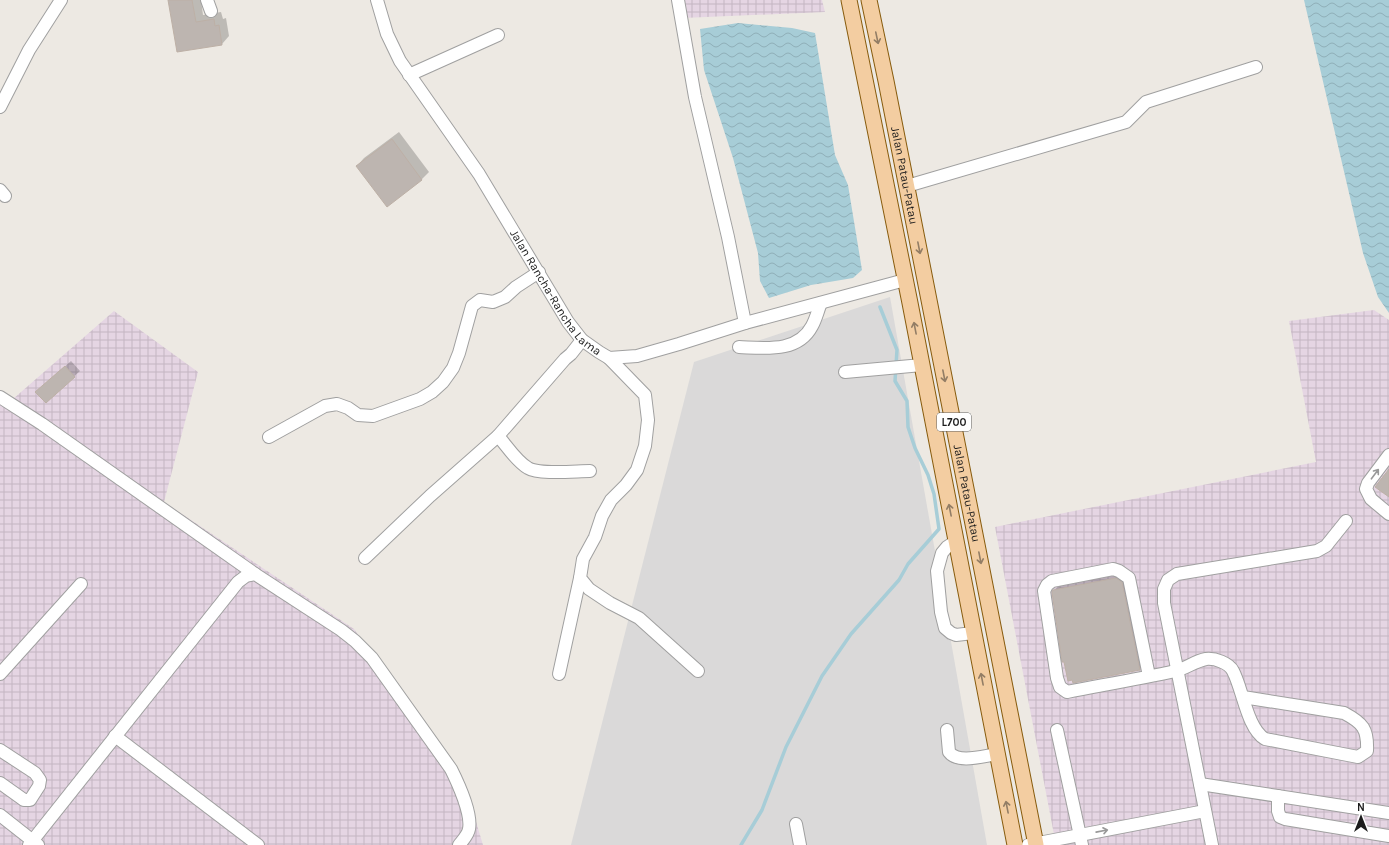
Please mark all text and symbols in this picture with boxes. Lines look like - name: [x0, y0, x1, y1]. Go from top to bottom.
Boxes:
- one-way arrow: [874, 31, 882, 44]
- street label: Jalan Patau-Patau: [888, 125, 921, 225]
- street label: Jalan Rancha-Rancha Lama: [507, 227, 604, 358]
- one-way arrow: [916, 241, 924, 254]
- one-way arrow: [910, 322, 918, 335]
- one-way arrow: [941, 369, 949, 382]
- road number: L700: [937, 413, 971, 431]
- street label: Jalan Patau-Patau: [951, 443, 983, 543]
- one-way arrow: [1370, 469, 1379, 480]
- one-way arrow: [945, 504, 953, 517]
- one-way arrow: [977, 551, 985, 564]
- one-way arrow: [978, 673, 986, 686]
- north arrow: [1341, 797, 1381, 837]
- one-way arrow: [1003, 801, 1011, 814]
- text: N: [1357, 801, 1365, 814]
- one-way arrow: [1095, 827, 1108, 835]

